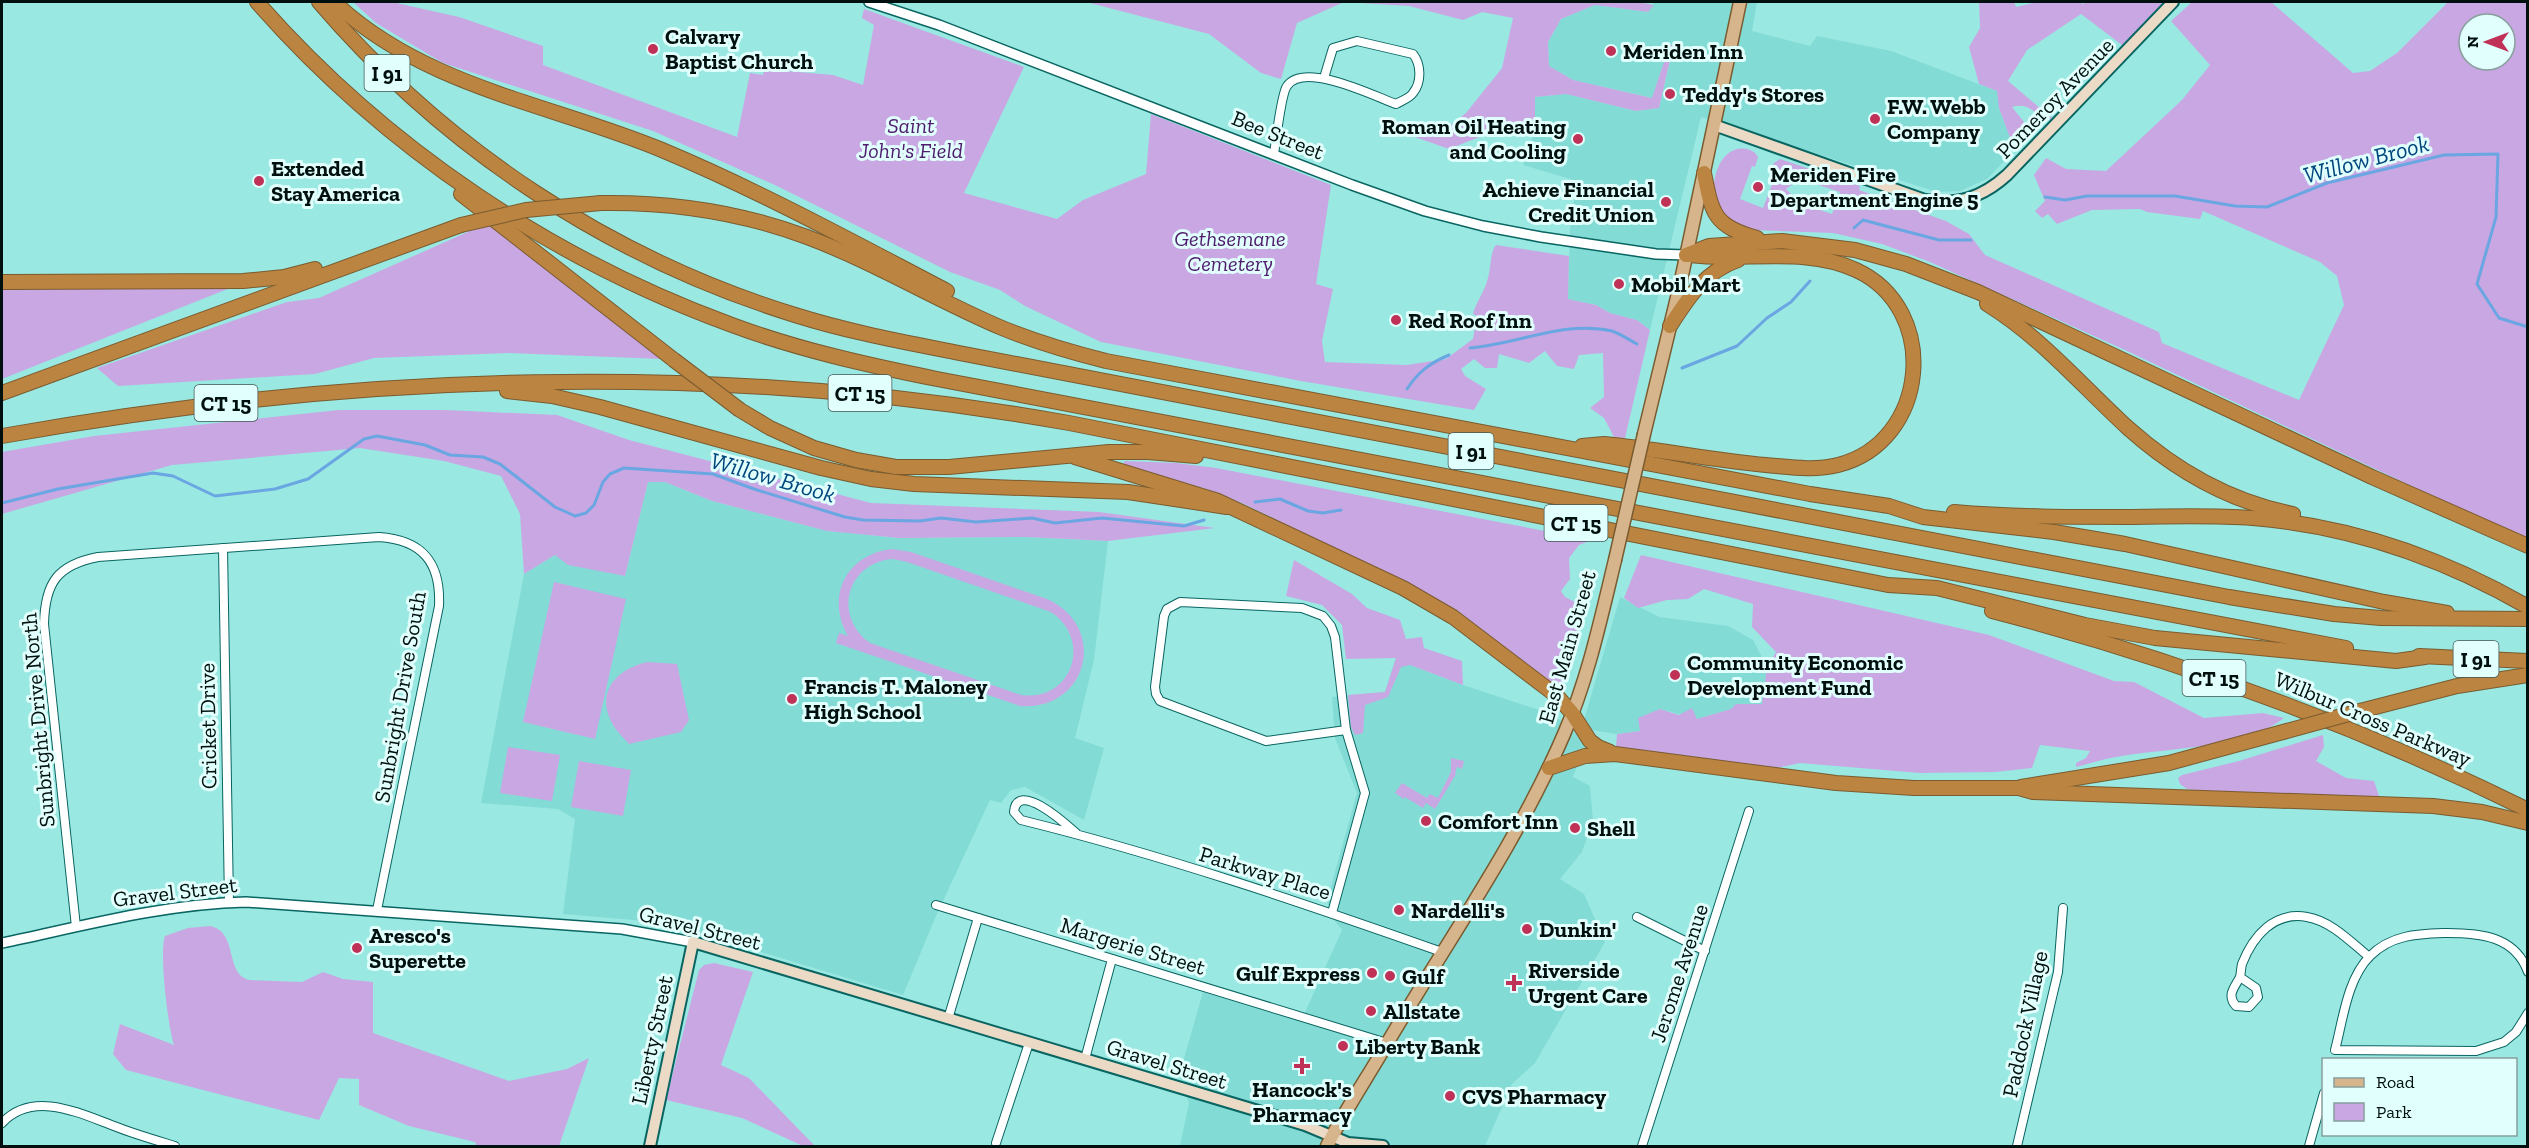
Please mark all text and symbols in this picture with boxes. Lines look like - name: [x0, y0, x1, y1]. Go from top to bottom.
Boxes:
- north arrow: [2457, 12, 2517, 72]
- place label: Calvary Baptist Church: [665, 23, 814, 75]
- street label: Pomeroy Avenue: [1991, 32, 2119, 164]
- text: N: [2463, 36, 2482, 48]
- place label: Meriden Inn: [1623, 38, 1743, 65]
- marker: Calvary Baptist Church: [646, 42, 660, 56]
- marker: Meriden Inn: [1604, 44, 1618, 58]
- road number: I 91: [364, 55, 410, 91]
- place label: Teddy's Stores: [1682, 81, 1824, 108]
- marker: Teddy's Stores: [1663, 87, 1677, 101]
- place label: F.W. Webb Company: [1887, 93, 1986, 145]
- street label: Bee Street: [1228, 104, 1329, 166]
- park label: Saint John's Field: [858, 112, 963, 164]
- marker: F.W. Webb Company: [1868, 112, 1882, 126]
- place label: Roman Oil Heating and Cooling: [1381, 113, 1567, 165]
- water label: Willow Brook: [2300, 128, 2432, 190]
- marker: Roman Oil Heating and Cooling: [1571, 132, 1585, 146]
- place label: Extended Stay America: [271, 155, 400, 207]
- place label: Meriden Fire Department Engine 5: [1770, 161, 1978, 213]
- marker: Extended Stay America: [252, 174, 266, 188]
- place label: Achieve Financial Credit Union: [1483, 176, 1654, 228]
- marker: Meriden Fire Department Engine 5: [1751, 180, 1765, 194]
- marker: Achieve Financial Credit Union: [1659, 195, 1673, 209]
- park label: Gethsemane Cemetery: [1174, 225, 1286, 277]
- place label: Mobil Mart: [1631, 271, 1740, 298]
- marker: Mobil Mart: [1612, 277, 1626, 291]
- place label: Red Roof Inn: [1408, 307, 1532, 334]
- marker: Red Roof Inn: [1389, 313, 1403, 327]
- road number: CT 15: [828, 375, 892, 411]
- road number: CT 15: [194, 385, 258, 421]
- road number: I 91: [1448, 433, 1494, 469]
- water label: Willow Brook: [707, 445, 839, 509]
- road number: CT 15: [1544, 505, 1608, 541]
- street label: East Main Street: [1532, 567, 1602, 727]
- street label: Sunbright Drive South: [368, 589, 432, 805]
- street label: Sunbright Drive North: [15, 611, 61, 828]
- road number: I 91: [2454, 641, 2498, 677]
- place label: Community Economic Development Fund: [1687, 649, 1904, 701]
- road number: CT 15: [2182, 660, 2246, 696]
- street label: Cricket Drive: [193, 663, 223, 789]
- street label: Wilbur Cross Parkway: [2271, 665, 2476, 773]
- marker: Community Economic Development Fund: [1668, 668, 1682, 682]
- place label: Francis T. Maloney High School: [804, 673, 988, 725]
- marker: Francis T. Maloney High School: [785, 692, 799, 706]
- place label: Comfort Inn: [1438, 808, 1558, 835]
- marker: Comfort Inn: [1419, 814, 1433, 828]
- place label: Shell: [1587, 815, 1635, 842]
- marker: Shell: [1568, 821, 1582, 835]
- street label: Parkway Place: [1196, 840, 1334, 906]
- street label: Gravel Street: [112, 871, 239, 913]
- place label: Nardelli's: [1411, 897, 1505, 924]
- street label: Gravel Street: [636, 900, 765, 956]
- street label: Jerome Avenue: [1644, 900, 1714, 1046]
- marker: Nardelli's: [1392, 903, 1406, 917]
- street label: Margerie Street: [1057, 911, 1210, 981]
- place label: Dunkin': [1539, 916, 1616, 943]
- place label: Aresco's Superette: [369, 922, 466, 974]
- marker: Dunkin': [1520, 922, 1534, 936]
- marker: Aresco's Superette: [350, 941, 364, 955]
- street label: Paddock Village: [1996, 948, 2054, 1100]
- place label: Riverside Urgent Care: [1528, 957, 1648, 1009]
- place label: Gulf Express: [1236, 960, 1360, 987]
- place label: Gulf: [1402, 963, 1446, 990]
- marker: Gulf Express: [1365, 966, 1379, 980]
- marker: Gulf: [1383, 969, 1397, 983]
- street label: Liberty Street: [625, 972, 679, 1107]
- marker: Riverside Urgent Care: [1505, 974, 1523, 992]
- place label: Allstate: [1383, 998, 1460, 1025]
- marker: Allstate: [1364, 1004, 1378, 1018]
- street label: Gravel Street: [1103, 1033, 1231, 1095]
- place label: Liberty Bank: [1355, 1033, 1480, 1060]
- marker: Liberty Bank: [1336, 1039, 1350, 1053]
- legend: [2322, 1058, 2517, 1136]
- marker: Hancock's Pharmacy: [1295, 1059, 1309, 1073]
- text: Road: [2376, 1071, 2415, 1093]
- place label: Hancock's Pharmacy: [1252, 1076, 1352, 1128]
- place label: CVS Pharmacy: [1462, 1083, 1606, 1110]
- marker: CVS Pharmacy: [1443, 1089, 1457, 1103]
- text: Park: [2376, 1101, 2412, 1123]

